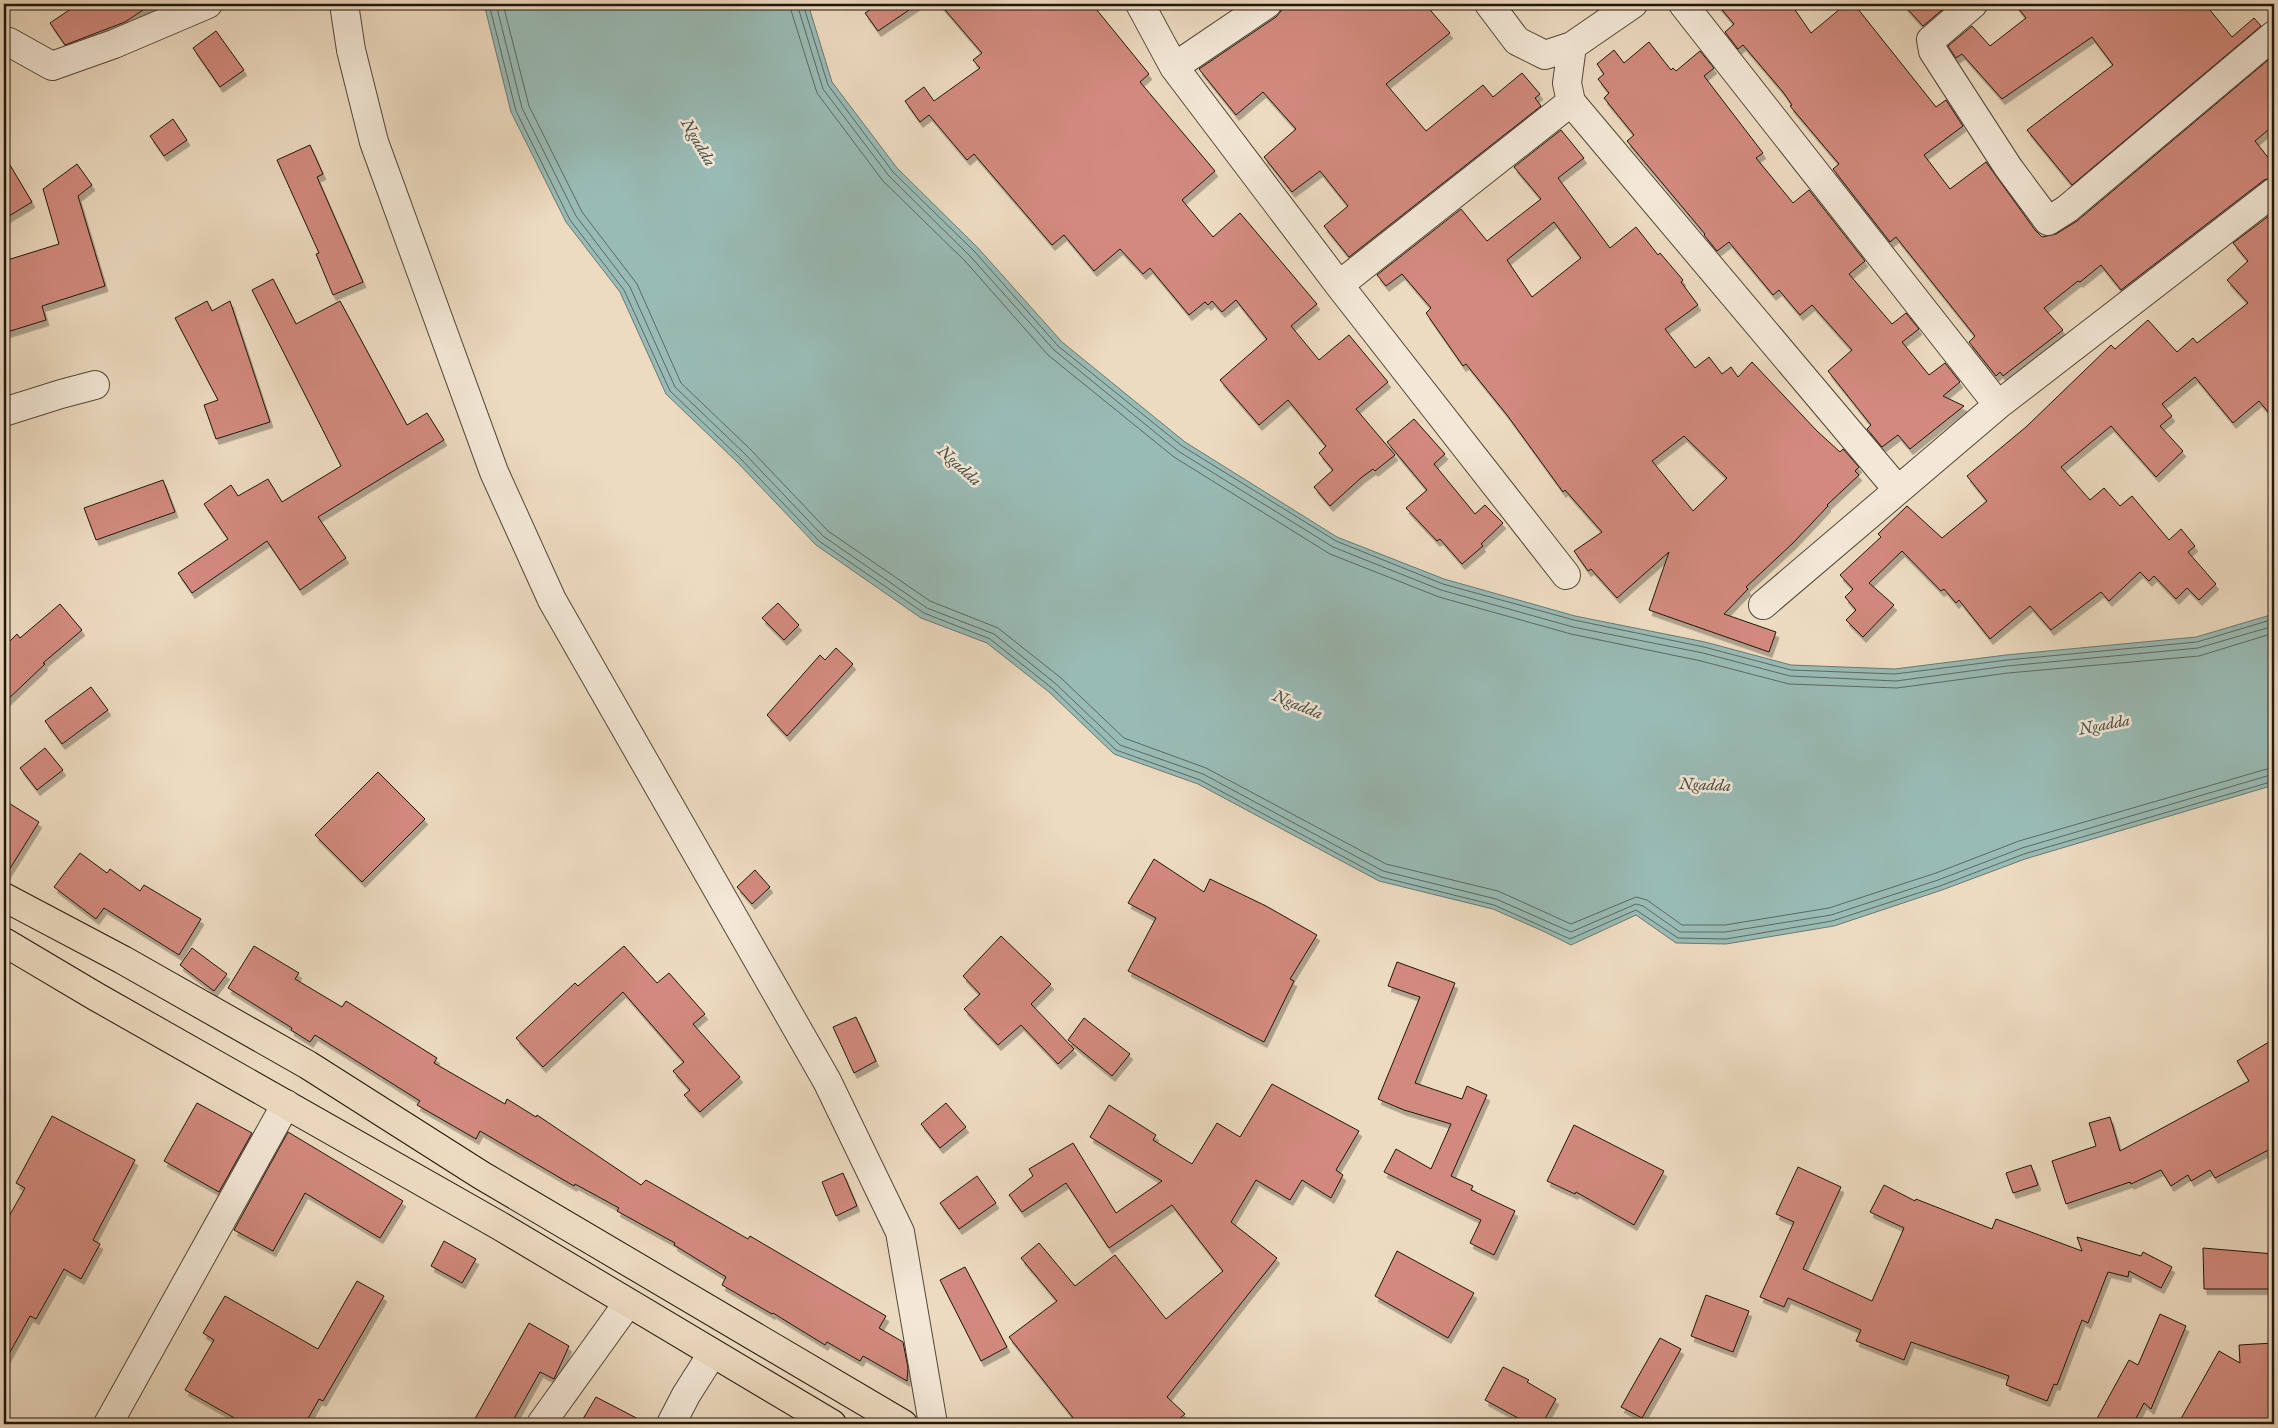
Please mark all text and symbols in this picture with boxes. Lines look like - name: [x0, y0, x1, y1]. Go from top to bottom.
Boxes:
- water label: Ngadda: [677, 114, 720, 170]
- water label: Ngadda: [933, 440, 986, 490]
- water label: Ngadda: [1269, 686, 1326, 723]
- water label: Ngadda: [2076, 710, 2132, 739]
- water label: Ngadda: [1678, 774, 1732, 795]

